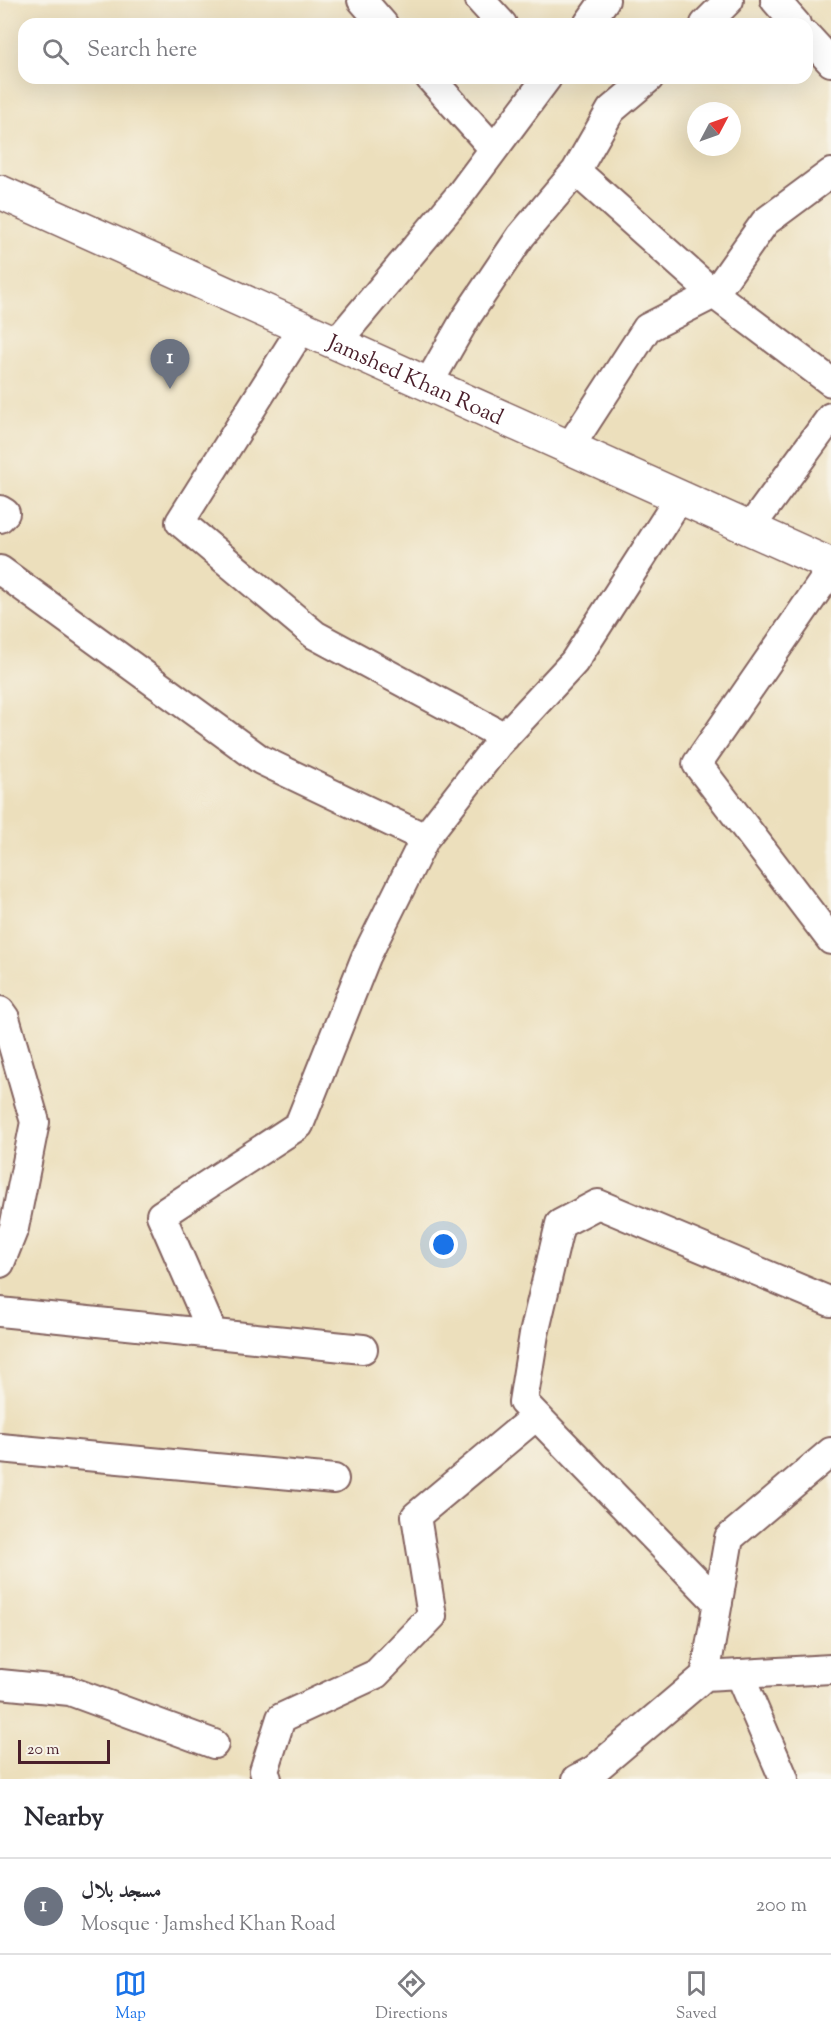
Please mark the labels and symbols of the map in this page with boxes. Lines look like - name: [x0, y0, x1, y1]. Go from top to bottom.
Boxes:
- north arrow: [687, 102, 741, 156]
- street label: Jamshed Khan Road: [321, 328, 508, 435]
- pin: 1: [150, 340, 190, 389]
- your location: [429, 1230, 458, 1259]
- scale bar: [18, 1737, 110, 1764]

